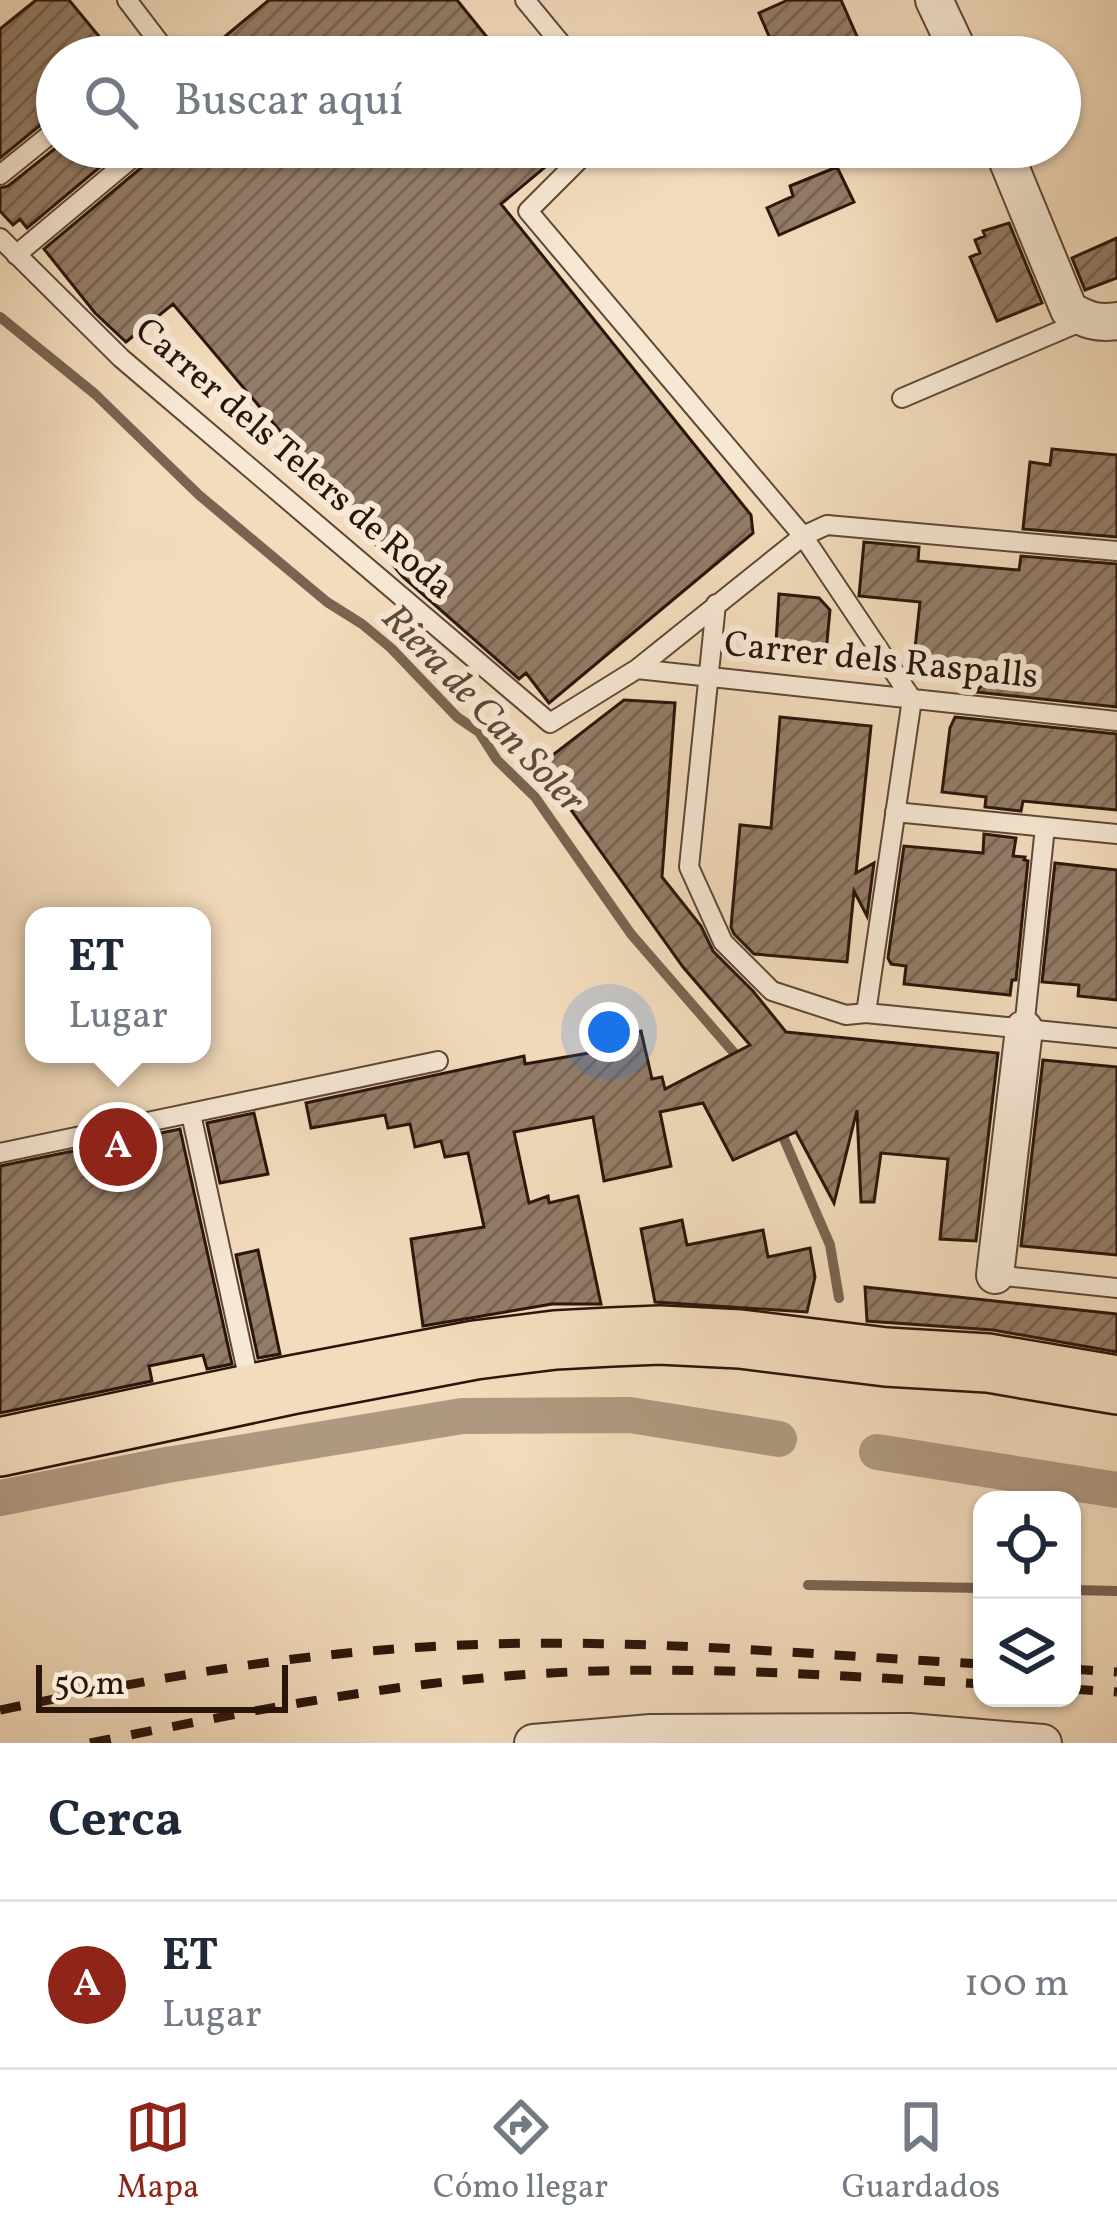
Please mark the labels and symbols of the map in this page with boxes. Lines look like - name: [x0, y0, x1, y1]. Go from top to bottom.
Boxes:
- street label: Carrer dels Telers de Roda: [123, 307, 463, 613]
- water label: Riera de Can Soler: [368, 593, 596, 827]
- street label: Carrer dels Raspalls: [722, 621, 1040, 703]
- your location: [579, 1002, 639, 1062]
- pin: A: [79, 1102, 157, 1192]
- scale bar: [36, 1659, 288, 1712]

